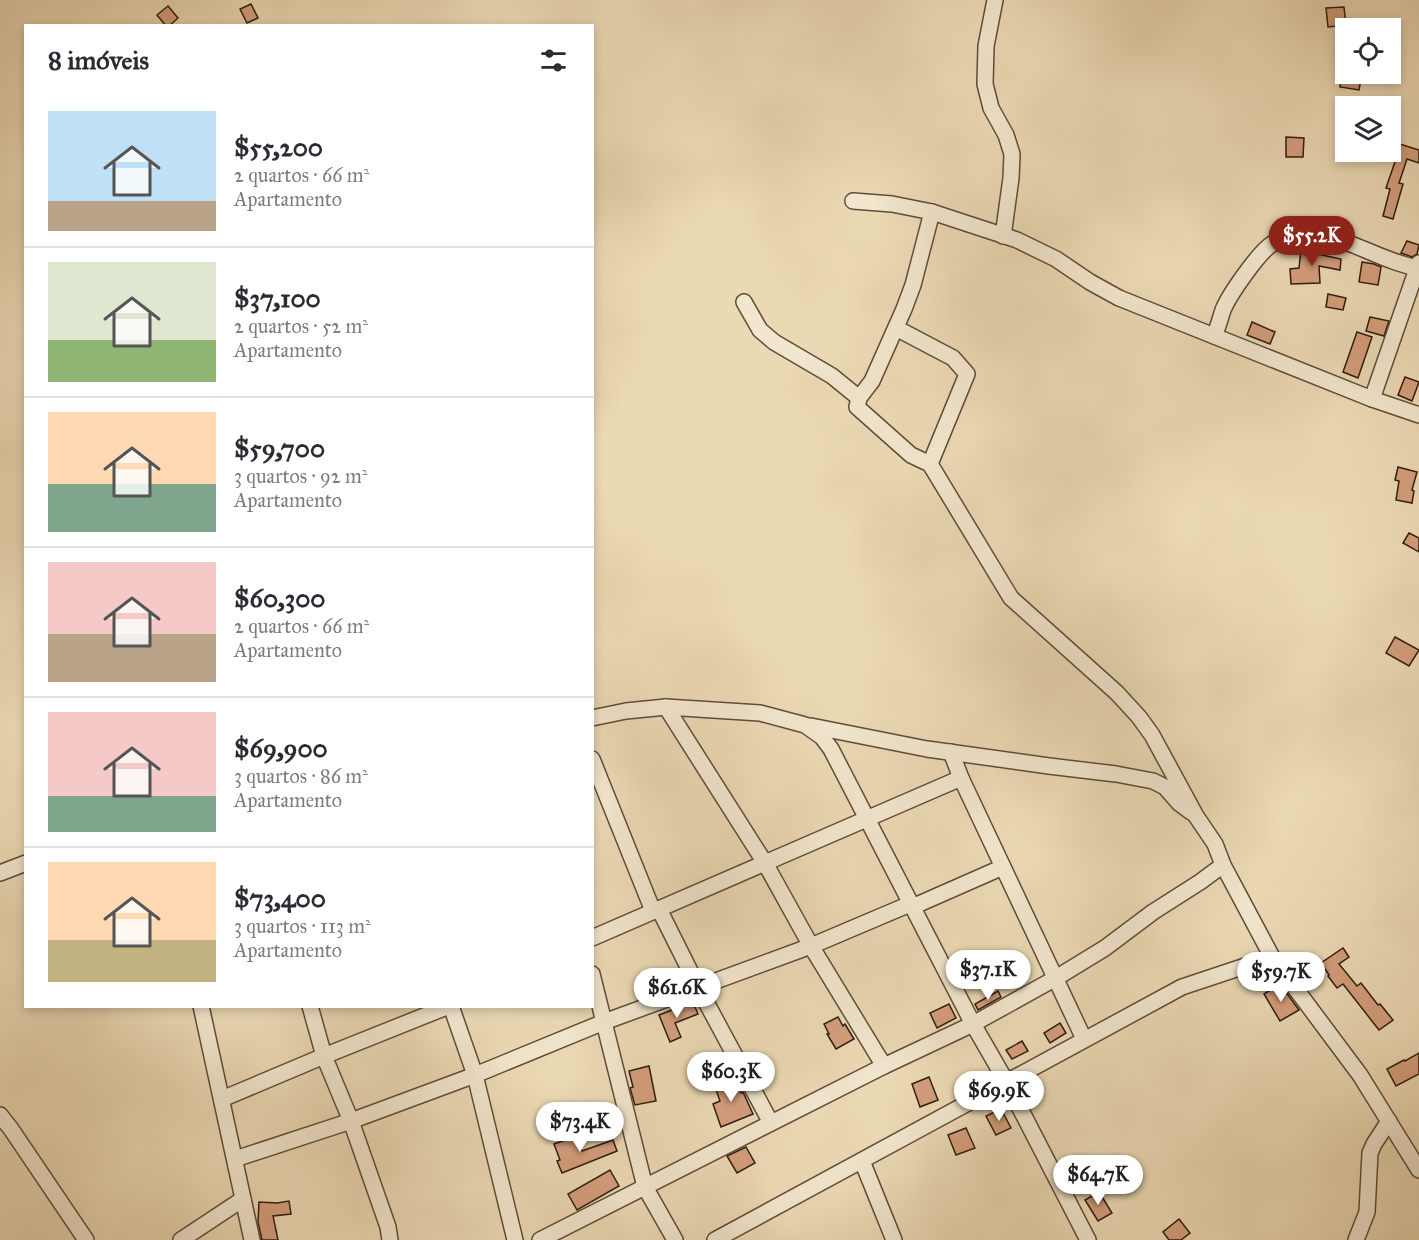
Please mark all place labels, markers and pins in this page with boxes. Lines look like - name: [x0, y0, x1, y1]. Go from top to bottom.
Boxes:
- pin: $55.2K: [1263, 216, 1361, 267]
- pin: $37.1K: [939, 950, 1037, 1001]
- pin: $59.7K: [1232, 952, 1330, 1003]
- pin: $61.6K: [628, 968, 726, 1019]
- pin: $60.3K: [682, 1052, 780, 1103]
- pin: $69.9K: [950, 1071, 1048, 1122]
- pin: $73.4K: [531, 1102, 629, 1153]
- pin: $64.7K: [1049, 1155, 1147, 1206]

